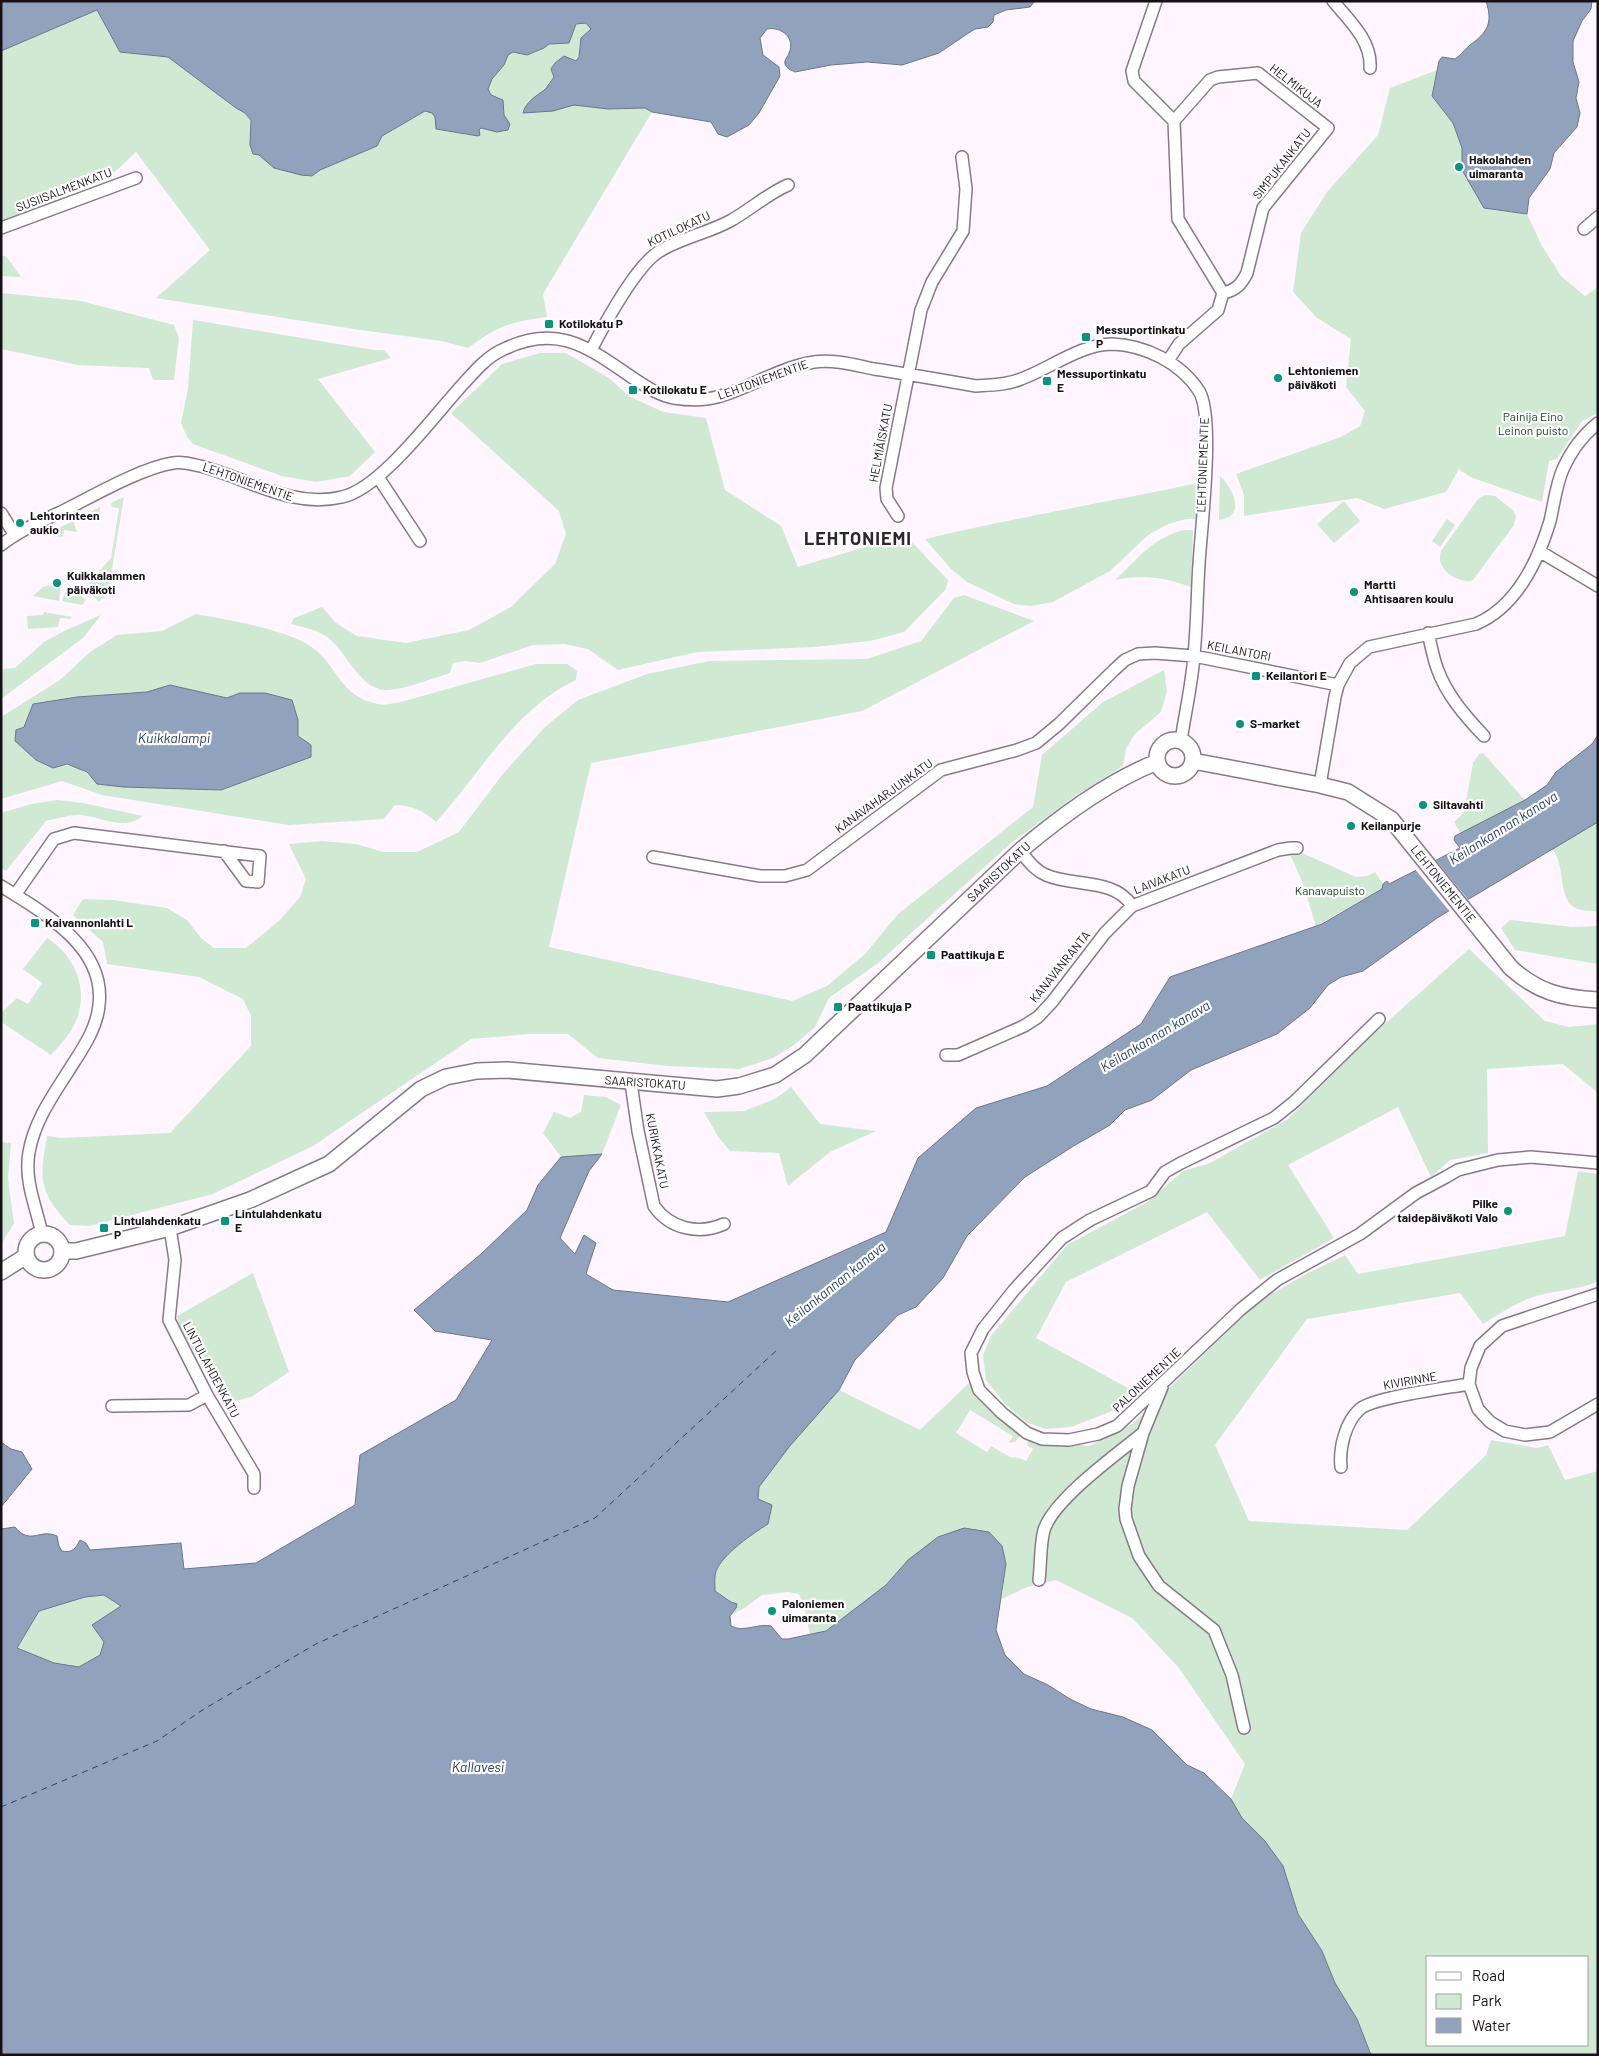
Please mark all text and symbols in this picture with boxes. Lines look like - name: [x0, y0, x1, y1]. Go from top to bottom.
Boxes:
- street label: HELMIKUJA: [1268, 60, 1326, 110]
- street label: SIMPUKANKATU: [1249, 125, 1313, 201]
- place label: Hakolahden uimaranta: [1469, 152, 1531, 180]
- marker: Hakolahden uimaranta: [1453, 161, 1465, 173]
- street label: SUSIISALMENKATU: [14, 164, 114, 214]
- street label: KOTILOKATU: [645, 207, 712, 249]
- place label: Kotilokatu P: [559, 316, 623, 330]
- marker: Kotilokatu P: [543, 318, 555, 330]
- place label: Messuportinkatu P: [1096, 322, 1185, 350]
- marker: Messuportinkatu P: [1080, 331, 1092, 343]
- street label: LEHTONIEMENTIE: [715, 356, 810, 402]
- place label: Lehtoniemen päiväkoti: [1288, 363, 1358, 391]
- place label: Messuportinkatu E: [1057, 366, 1146, 394]
- marker: Lehtoniemen päiväkoti: [1272, 372, 1284, 384]
- marker: Messuportinkatu E: [1041, 375, 1053, 387]
- place label: Kotilokatu E: [643, 382, 707, 396]
- marker: Kotilokatu E: [627, 384, 639, 396]
- street label: HELMIÄISKATU: [866, 402, 895, 483]
- park label: Painija Eino Leinon puisto: [1498, 409, 1568, 437]
- street label: LEHTONIEMENTIE: [1193, 417, 1211, 513]
- street label: LEHTONIEMENTIE: [201, 459, 296, 503]
- place label: Lehtorinteen aukio: [30, 508, 100, 536]
- marker: Lehtorinteen aukio: [14, 517, 26, 529]
- district label: LEHTONIEMI: [804, 527, 912, 549]
- place label: Kuikkalammen päiväkoti: [67, 568, 145, 596]
- marker: Kuikkalammen päiväkoti: [51, 577, 63, 589]
- place label: Martti Ahtisaaren koulu: [1364, 577, 1453, 605]
- marker: Martti Ahtisaaren koulu: [1348, 586, 1360, 598]
- street label: KEILANTORI: [1206, 637, 1272, 663]
- place label: Keilantori E: [1266, 668, 1327, 682]
- marker: Keilantori E: [1250, 670, 1262, 682]
- place label: S-market: [1250, 716, 1300, 730]
- marker: S-market: [1234, 718, 1246, 730]
- water label: Kuikkalampi: [138, 729, 211, 746]
- street label: KANAVAHARJUNKATU: [832, 755, 935, 835]
- water label: Keilankannan kanava: [1445, 787, 1560, 868]
- place label: Siltavahti: [1433, 797, 1483, 811]
- marker: Siltavahti: [1417, 799, 1429, 811]
- place label: Keilanpurje: [1361, 818, 1422, 832]
- marker: Keilanpurje: [1345, 820, 1357, 832]
- street label: SAARISTOKATU: [964, 838, 1033, 904]
- street label: LEHTONIEMENTIE: [1408, 842, 1479, 925]
- street label: LAIVAKATU: [1131, 862, 1192, 896]
- park label: Kanavapuisto: [1295, 883, 1365, 897]
- place label: Kaivannonlahti L: [45, 915, 133, 929]
- marker: Kaivannonlahti L: [29, 917, 41, 929]
- street label: KANAVANRANTA: [1026, 928, 1092, 1005]
- place label: Paattikuja E: [941, 947, 1005, 961]
- marker: Paattikuja E: [925, 949, 937, 961]
- water label: Keilankannan kanava: [1097, 996, 1213, 1075]
- place label: Paattikuja P: [848, 999, 912, 1013]
- marker: Paattikuja P: [832, 1001, 844, 1013]
- street label: SAARISTOKATU: [604, 1072, 686, 1092]
- street label: KURIKKAKATU: [644, 1112, 672, 1190]
- place label: Pilke taidepäiväkoti Valo: [1397, 1196, 1498, 1224]
- marker: Pilke taidepäiväkoti Valo: [1502, 1205, 1514, 1217]
- place label: Lintulahdenkatu E: [235, 1206, 322, 1234]
- place label: Lintulahdenkatu P: [114, 1213, 201, 1241]
- marker: Lintulahdenkatu E: [219, 1215, 231, 1227]
- marker: Lintulahdenkatu P: [98, 1222, 110, 1234]
- water label: Keilankannan kanava: [781, 1238, 889, 1330]
- street label: LINTULAHDENKATU: [181, 1319, 243, 1420]
- street label: PALONIEMENTIE: [1109, 1344, 1183, 1414]
- street label: KIVIRINNE: [1382, 1368, 1438, 1392]
- place label: Paloniemen uimaranta: [782, 1596, 844, 1624]
- marker: Paloniemen uimaranta: [766, 1605, 778, 1617]
- water label: Kallavesi: [452, 1758, 505, 1775]
- legend: [1426, 1956, 1589, 2046]
- text: Road: [1472, 1966, 1505, 1984]
- text: Park: [1472, 1991, 1502, 2009]
- text: Water: [1472, 2016, 1511, 2034]

